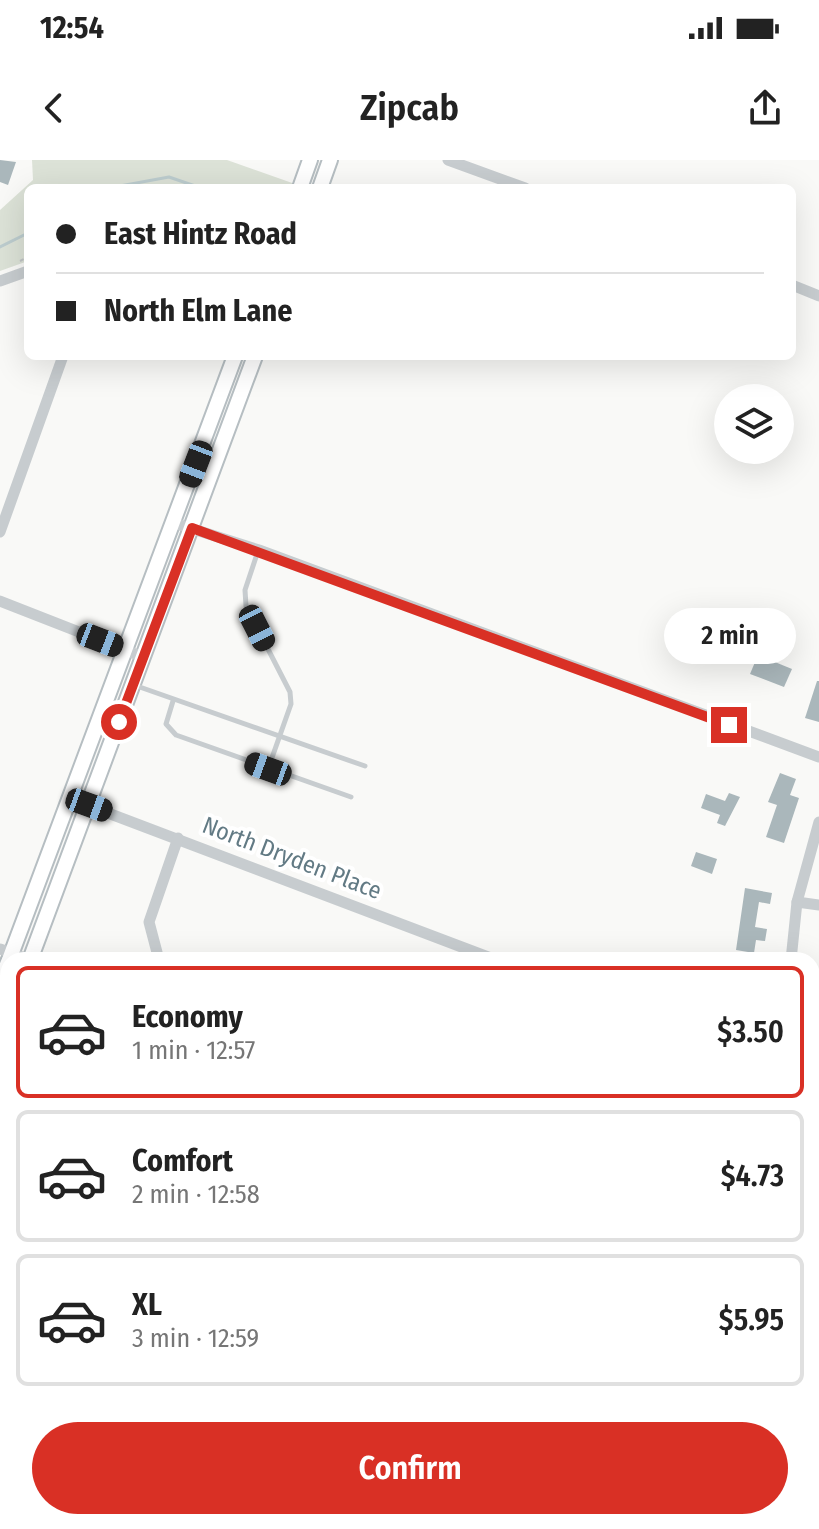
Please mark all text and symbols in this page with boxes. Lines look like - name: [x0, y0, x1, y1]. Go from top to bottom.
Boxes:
- text: 12:54: [40, 10, 104, 46]
- icon: back: [32, 86, 76, 130]
- text: Zipcab: [360, 86, 459, 130]
- icon: share: [743, 86, 787, 130]
- text: East Hintz Road: [104, 216, 297, 252]
- text: North Elm Lane: [104, 293, 292, 329]
- map controls: [714, 384, 794, 464]
- button: layers: [714, 384, 794, 464]
- car: [176, 437, 216, 491]
- car: [235, 601, 279, 655]
- callout: 2 min: [663, 609, 795, 665]
- car: [73, 620, 127, 660]
- text: 2 min: [701, 620, 759, 651]
- route start: [101, 704, 137, 740]
- route end: [711, 707, 747, 743]
- car: [241, 750, 295, 788]
- car: [62, 786, 116, 824]
- street label: North Dryden Place: [198, 811, 386, 905]
- icon: car: [36, 996, 108, 1068]
- text: Economy: [132, 999, 243, 1035]
- text: $3.50: [717, 1014, 784, 1050]
- text: 1 min · 12:57: [132, 1035, 255, 1066]
- icon: car: [36, 1140, 108, 1212]
- text: Comfort: [132, 1143, 233, 1179]
- text: $4.73: [721, 1158, 784, 1194]
- text: 2 min · 12:58: [132, 1179, 260, 1210]
- icon: car: [36, 1284, 108, 1356]
- text: XL: [132, 1287, 162, 1323]
- text: $5.95: [719, 1302, 784, 1338]
- text: 3 min · 12:59: [132, 1323, 259, 1354]
- button: Confirm: [32, 1422, 788, 1514]

